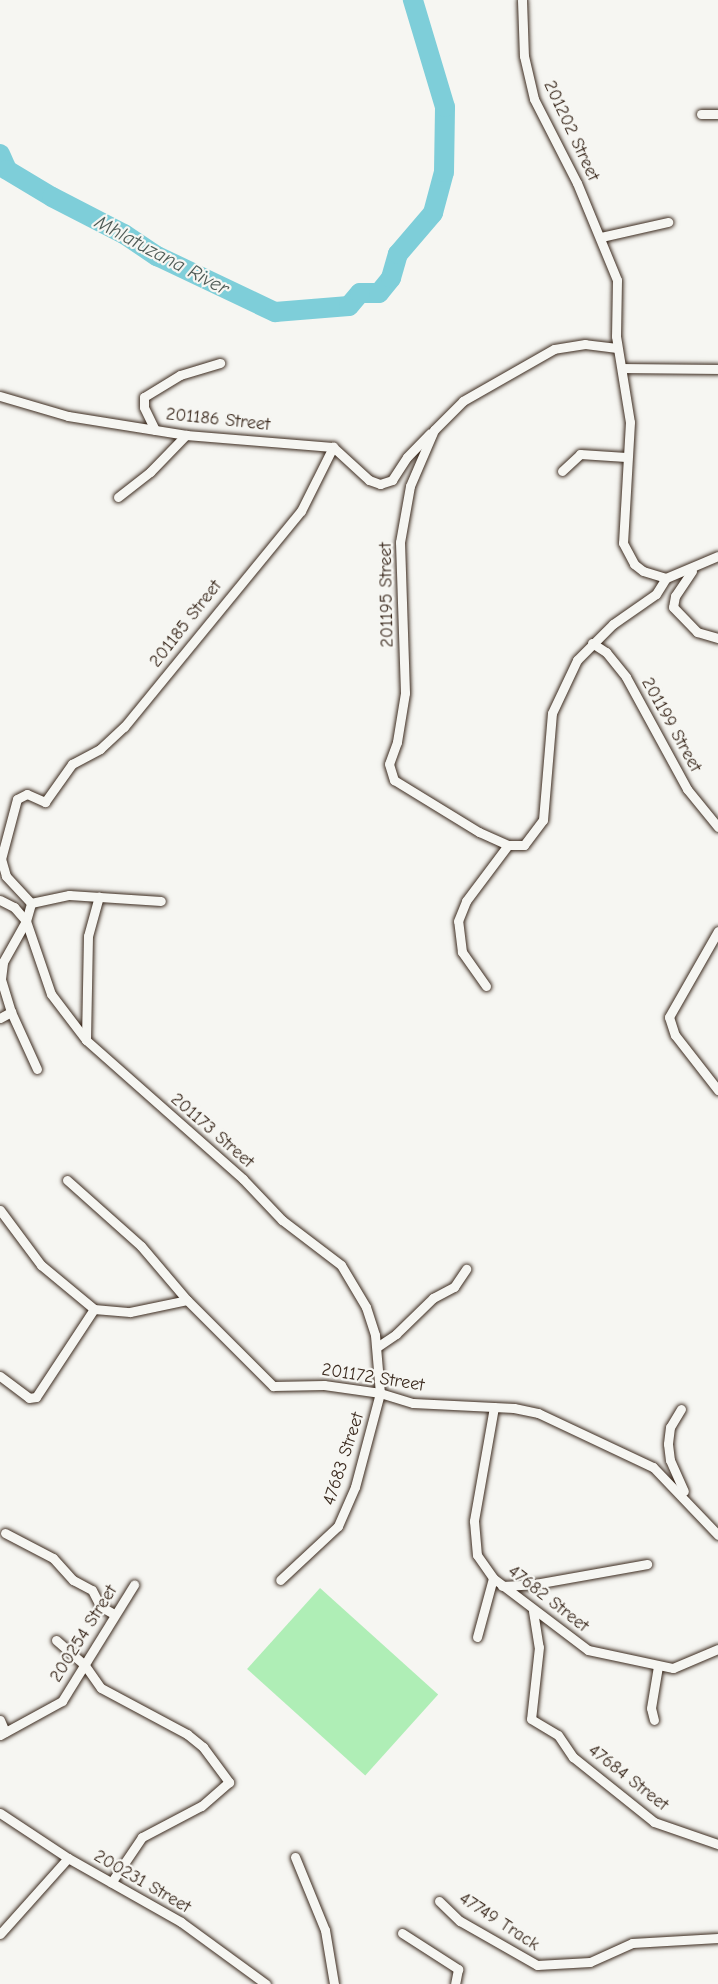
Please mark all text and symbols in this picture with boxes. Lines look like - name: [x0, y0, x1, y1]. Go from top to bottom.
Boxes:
- street label: 201202 Street: [538, 77, 604, 185]
- water label: Mhlatuzana River: [91, 210, 233, 300]
- street label: 201186 Street: [165, 404, 271, 436]
- street label: 201195 Street: [375, 542, 399, 648]
- street label: 201185 Street: [145, 576, 227, 672]
- street label: 201199 Street: [636, 674, 706, 776]
- street label: 201173 Street: [166, 1089, 258, 1173]
- street label: 201172 Street: [320, 1359, 426, 1397]
- street label: 47683 Street: [319, 1410, 369, 1508]
- street label: 47682 Street: [503, 1561, 593, 1637]
- street label: 200254 Street: [46, 1582, 122, 1686]
- street label: 47684 Street: [584, 1740, 672, 1816]
- street label: 200231 Street: [90, 1846, 194, 1918]
- street label: 47749 Track: [455, 1888, 543, 1956]

